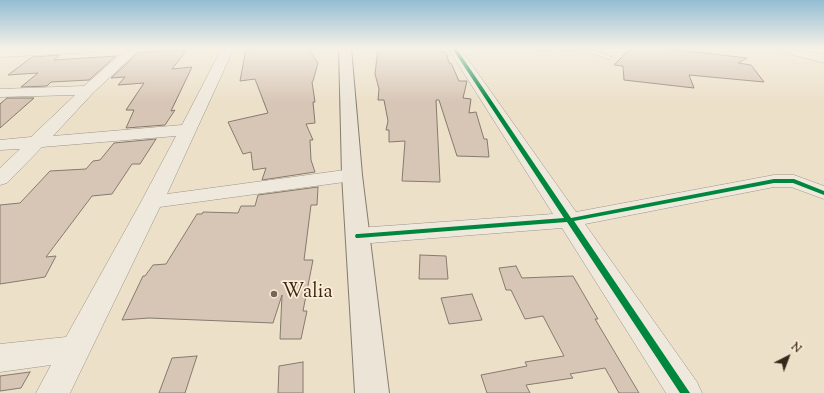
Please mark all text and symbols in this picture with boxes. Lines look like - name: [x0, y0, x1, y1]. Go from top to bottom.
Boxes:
- place label: Walia: [282, 282, 333, 306]
- marker: Walia: [269, 289, 279, 299]
- north arrow: [768, 337, 808, 377]
- text: N: [787, 339, 805, 357]

